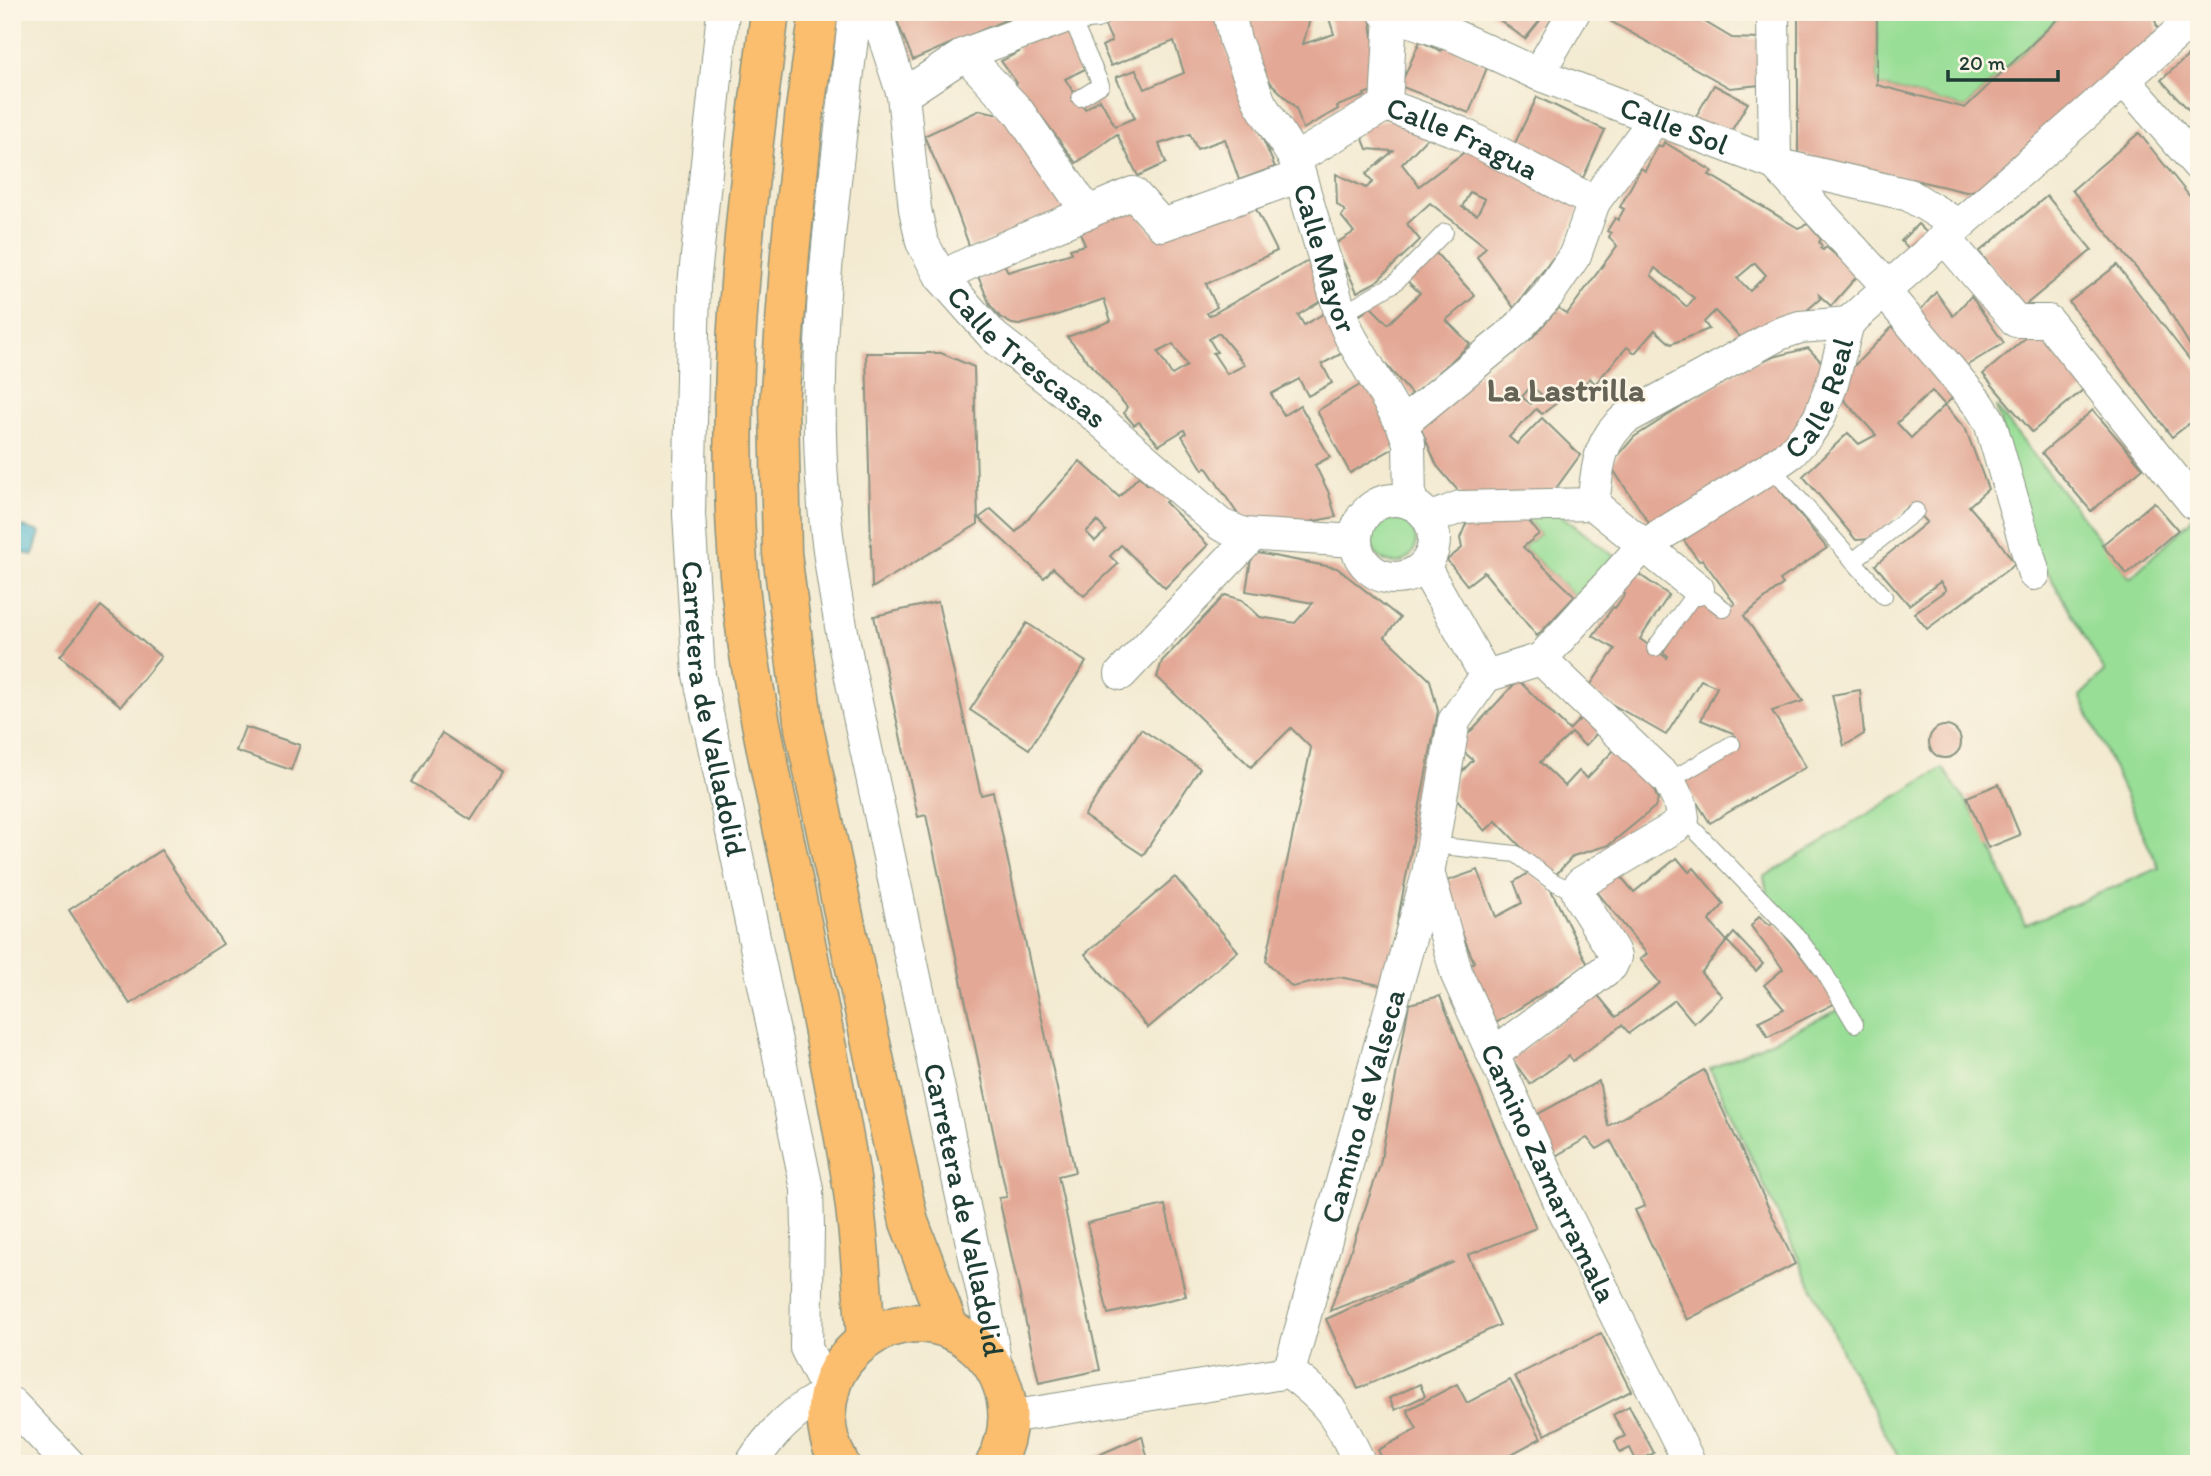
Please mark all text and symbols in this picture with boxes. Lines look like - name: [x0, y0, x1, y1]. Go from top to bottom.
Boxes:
- scale bar: [1948, 38, 2059, 82]
- text: 20 m: [1959, 50, 2006, 75]
- street label: Calle Fragua: [1381, 88, 1545, 188]
- street label: Calle Sol: [1615, 88, 1735, 163]
- street label: Calle Mayor: [1285, 179, 1366, 339]
- street label: Calle Trescasas: [939, 278, 1115, 436]
- street label: Calle Real: [1776, 333, 1861, 466]
- district label: La Lastrilla: [1487, 370, 1646, 409]
- street label: Carretera de Valladolid: [674, 559, 756, 860]
- street label: Camino de Valseca: [1312, 984, 1413, 1227]
- street label: Camino Zamarramala: [1472, 1038, 1626, 1309]
- street label: Carretera de Valladolid: [915, 1060, 1013, 1360]

